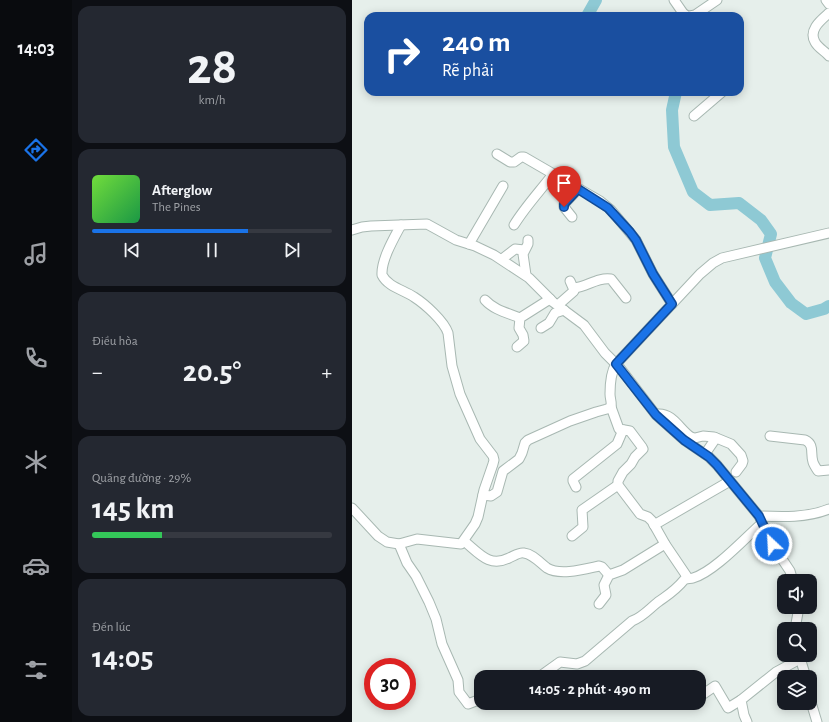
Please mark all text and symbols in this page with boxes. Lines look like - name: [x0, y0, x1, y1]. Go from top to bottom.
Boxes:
- icon: right: [376, 28, 428, 80]
- text: 240 m: [442, 29, 511, 57]
- text: 14:03: [18, 40, 54, 58]
- text: 28: [187, 41, 237, 93]
- text: Rẽ phải: [442, 62, 494, 80]
- text: km/h: [199, 94, 225, 107]
- icon: directions: [22, 136, 50, 164]
- pin: [547, 166, 581, 207]
- icon: arrive: [553, 172, 575, 194]
- text: Afterglow: [152, 183, 212, 198]
- text: The Pines: [152, 201, 201, 214]
- icon: previous: [121, 239, 143, 261]
- icon: pause: [201, 239, 223, 261]
- icon: next: [281, 239, 303, 261]
- icon: music: [22, 240, 50, 268]
- text: Điều hòa: [92, 335, 138, 348]
- icon: phone: [22, 344, 50, 372]
- text: 20.5°: [183, 357, 241, 387]
- text: −: [92, 361, 103, 383]
- text: +: [321, 361, 332, 383]
- icon: climate: [22, 448, 50, 476]
- text: Quãng đường · 29%: [92, 472, 191, 485]
- text: 145 km: [92, 494, 174, 524]
- position arrow: [751, 523, 793, 565]
- icon: car: [22, 552, 50, 580]
- map controls: [777, 574, 817, 710]
- button: sound: [777, 574, 817, 614]
- text: Đến lúc: [92, 621, 130, 634]
- button: search: [777, 622, 817, 662]
- text: 14:05: [92, 643, 153, 673]
- icon: filters: [22, 656, 50, 684]
- speed limit sign: 30: [364, 658, 416, 710]
- button: layers: [777, 670, 817, 710]
- text: 14:05 · 2 phút · 490 m: [529, 682, 651, 697]

